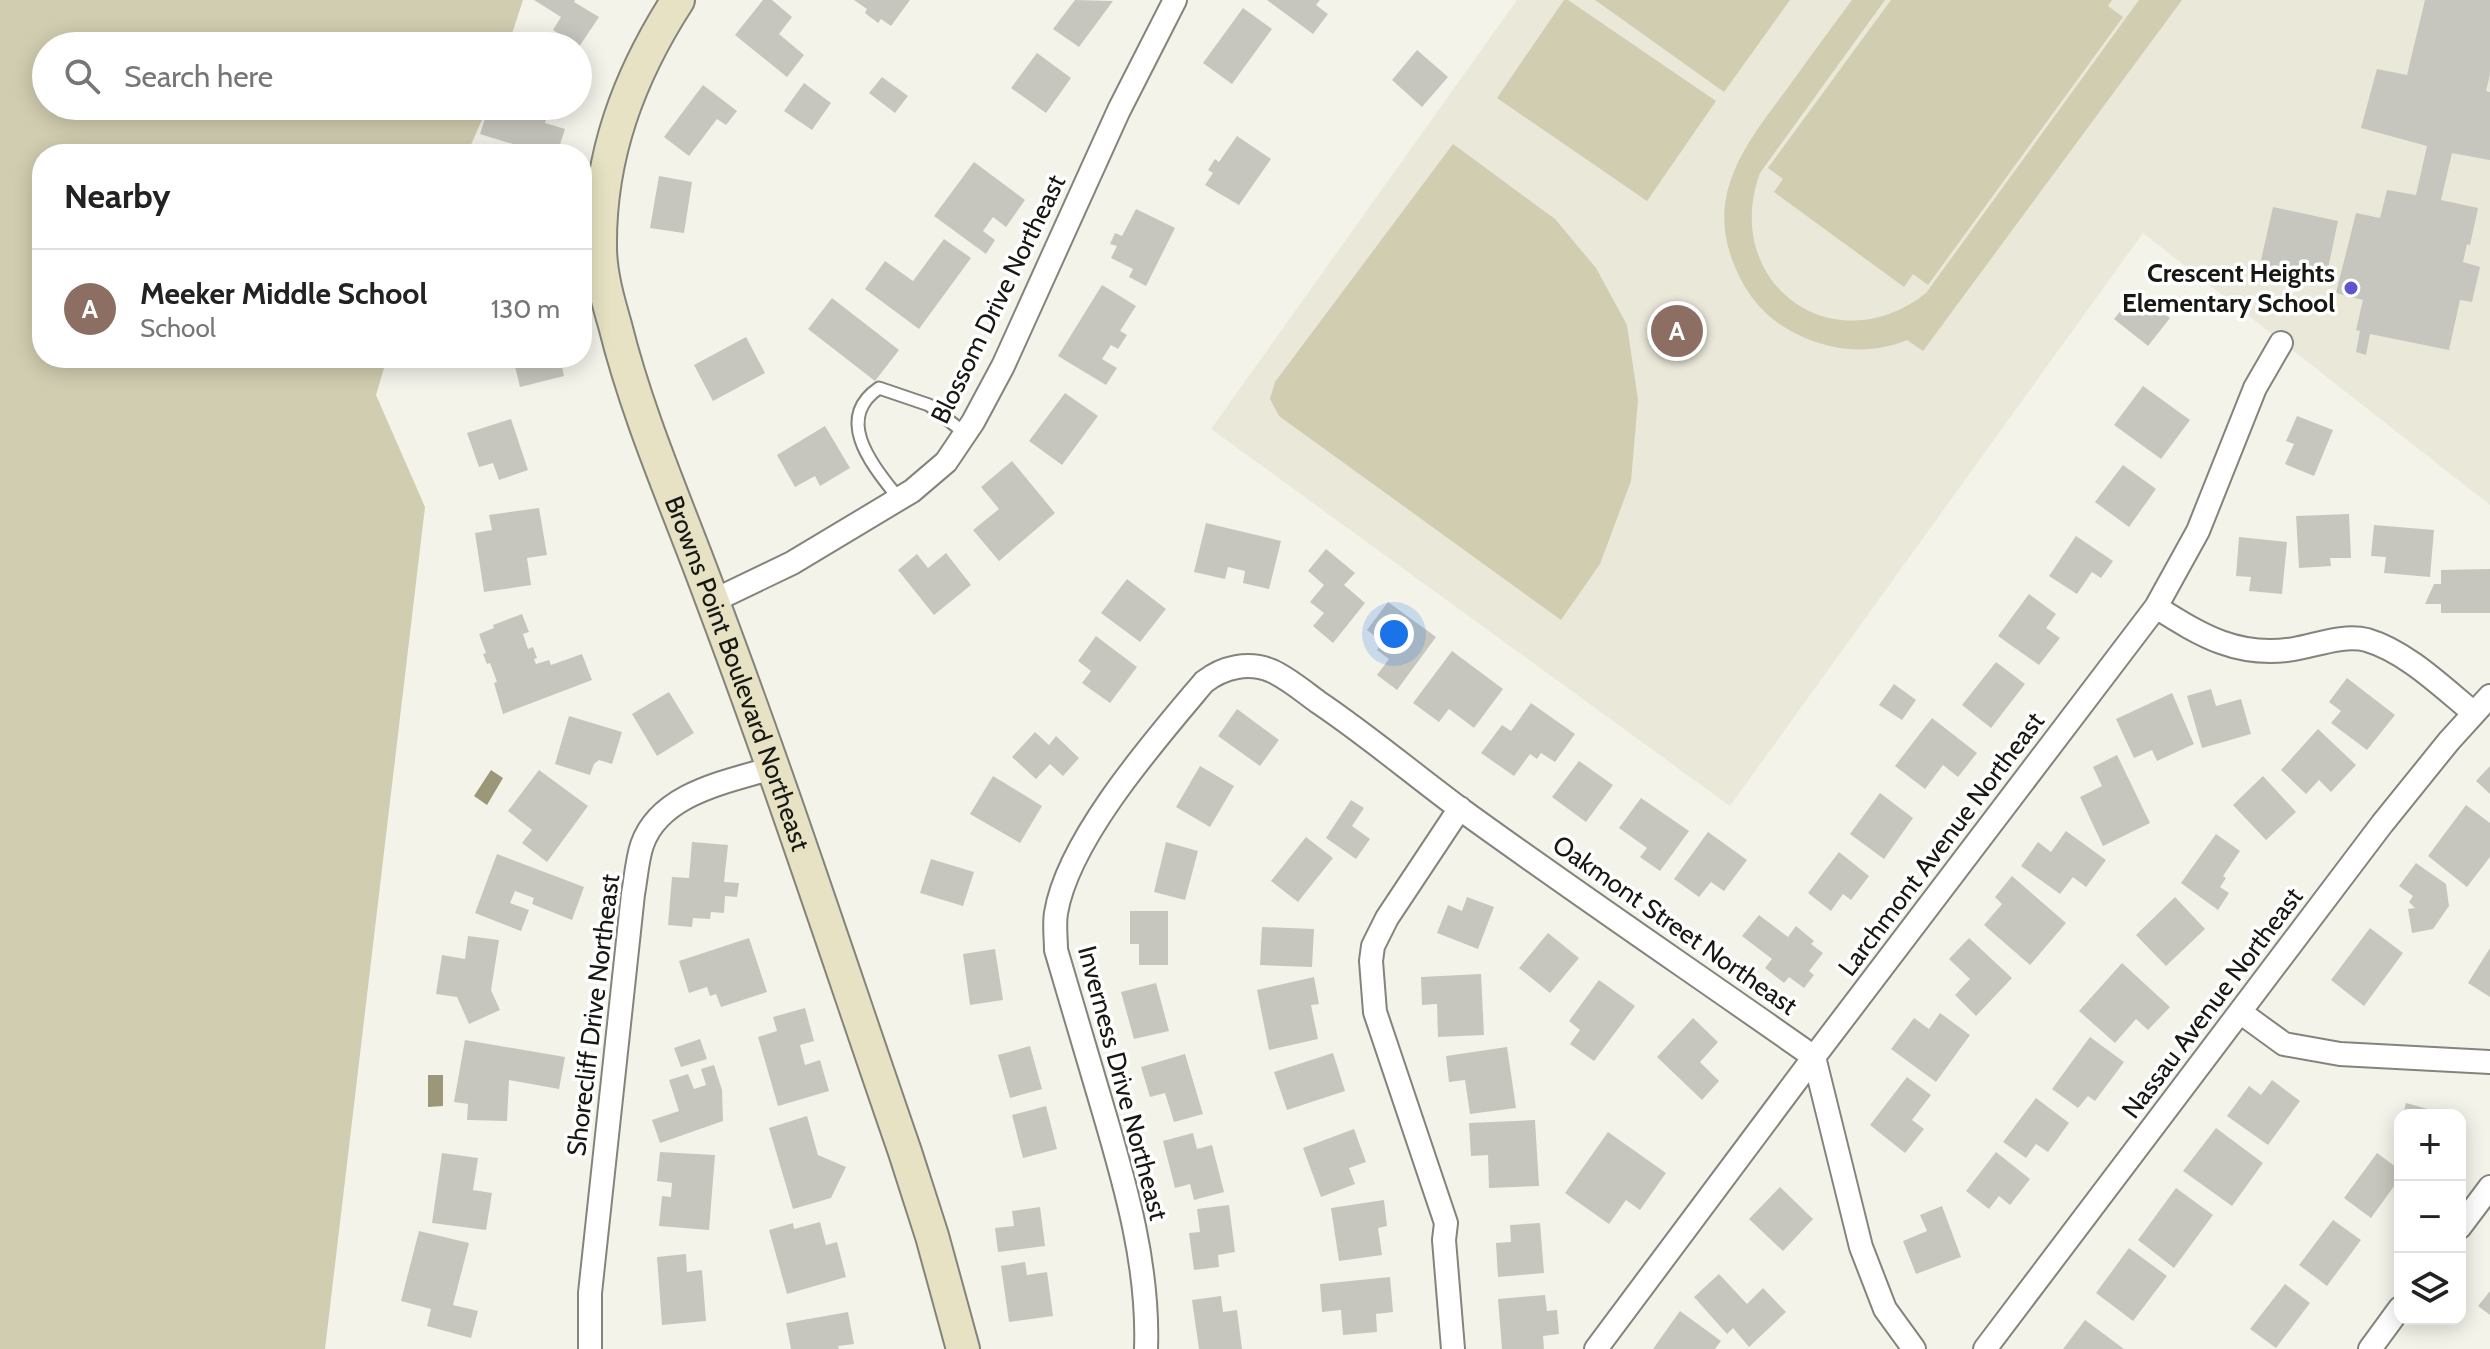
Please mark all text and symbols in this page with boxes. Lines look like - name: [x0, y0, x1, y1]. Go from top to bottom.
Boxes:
- search box: [32, 32, 592, 120]
- icon: search: [60, 54, 104, 98]
- text: Search here: [124, 58, 273, 95]
- street label: Blossom Drive Northeast: [924, 169, 1072, 429]
- text: Nearby: [64, 175, 171, 217]
- place label: Crescent Heights Elementary School: [2122, 257, 2335, 319]
- text: Meeker Middle School: [140, 275, 427, 312]
- marker: Crescent Heights Elementary School: [2342, 279, 2360, 297]
- text: A: [82, 293, 98, 325]
- text: 130 m: [491, 293, 560, 325]
- pin: A: [1651, 301, 1703, 361]
- text: School: [140, 312, 216, 344]
- street label: Browns Point Boulevard Northeast: [658, 491, 817, 855]
- your location: [1374, 614, 1414, 654]
- street label: Larchmont Avenue Northeast: [1831, 706, 2051, 982]
- street label: Oakmont Street Northeast: [1547, 828, 1804, 1022]
- street label: Shorecliff Drive Northeast: [560, 872, 626, 1158]
- street label: Nassau Avenue Northeast: [2115, 881, 2309, 1125]
- street label: Inverness Drive Northeast: [1071, 942, 1175, 1224]
- map controls: [2394, 1109, 2466, 1325]
- button: +: [2394, 1109, 2466, 1181]
- button: −: [2394, 1181, 2466, 1253]
- button: layers: [2394, 1253, 2466, 1325]

